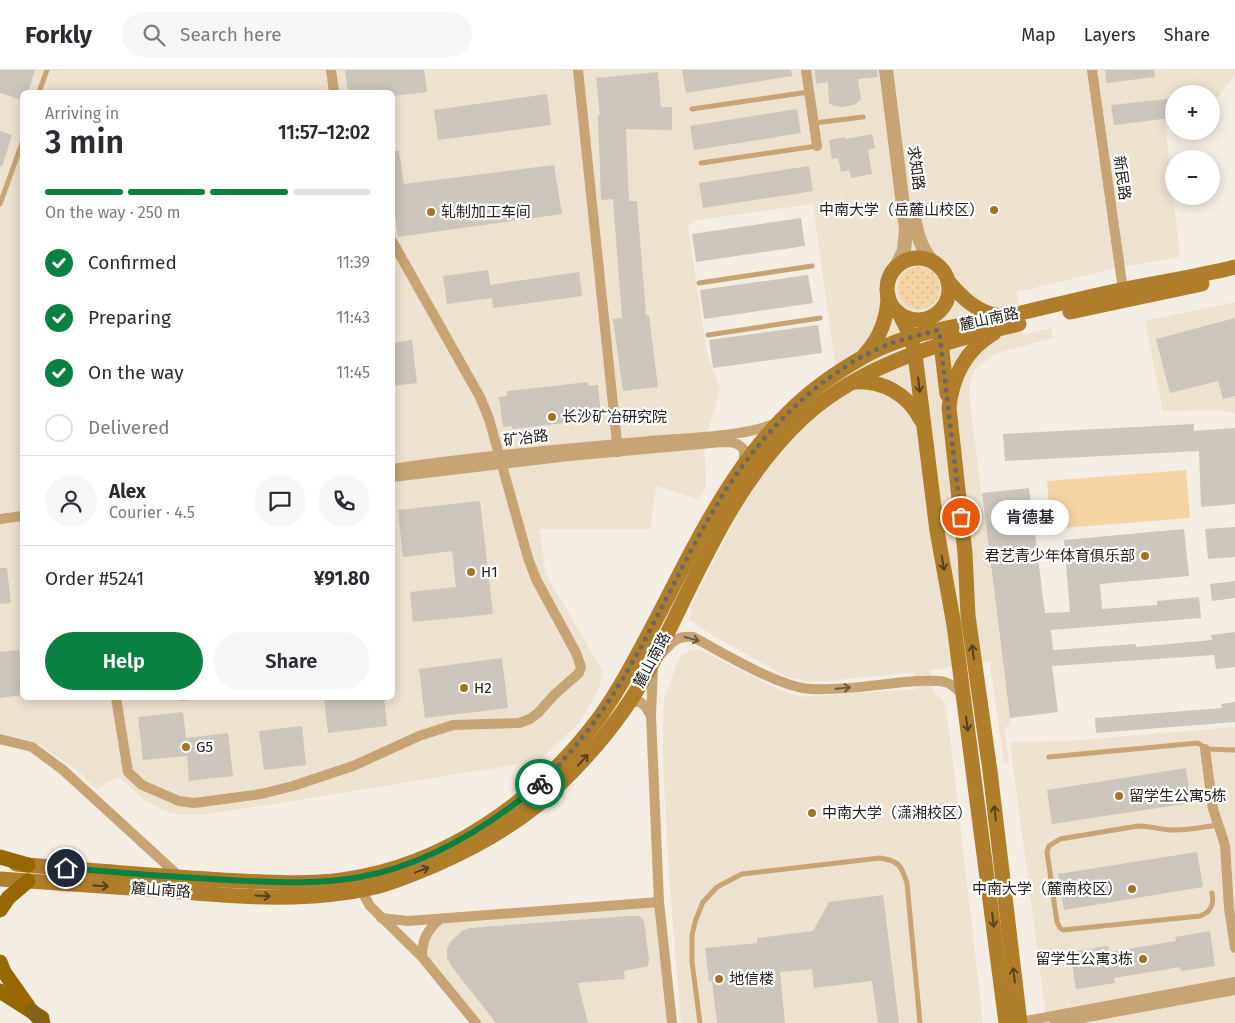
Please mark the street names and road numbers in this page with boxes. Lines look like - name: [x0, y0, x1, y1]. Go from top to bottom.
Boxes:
- street label: 求知路: [904, 144, 928, 192]
- street label: 新民路: [1110, 154, 1134, 202]
- street label: 麓山南路: [958, 304, 1020, 334]
- street label: 矿冶路: [503, 426, 549, 450]
- street label: 麓山南路: [630, 629, 674, 691]
- street label: 麓山南路: [130, 879, 192, 901]

